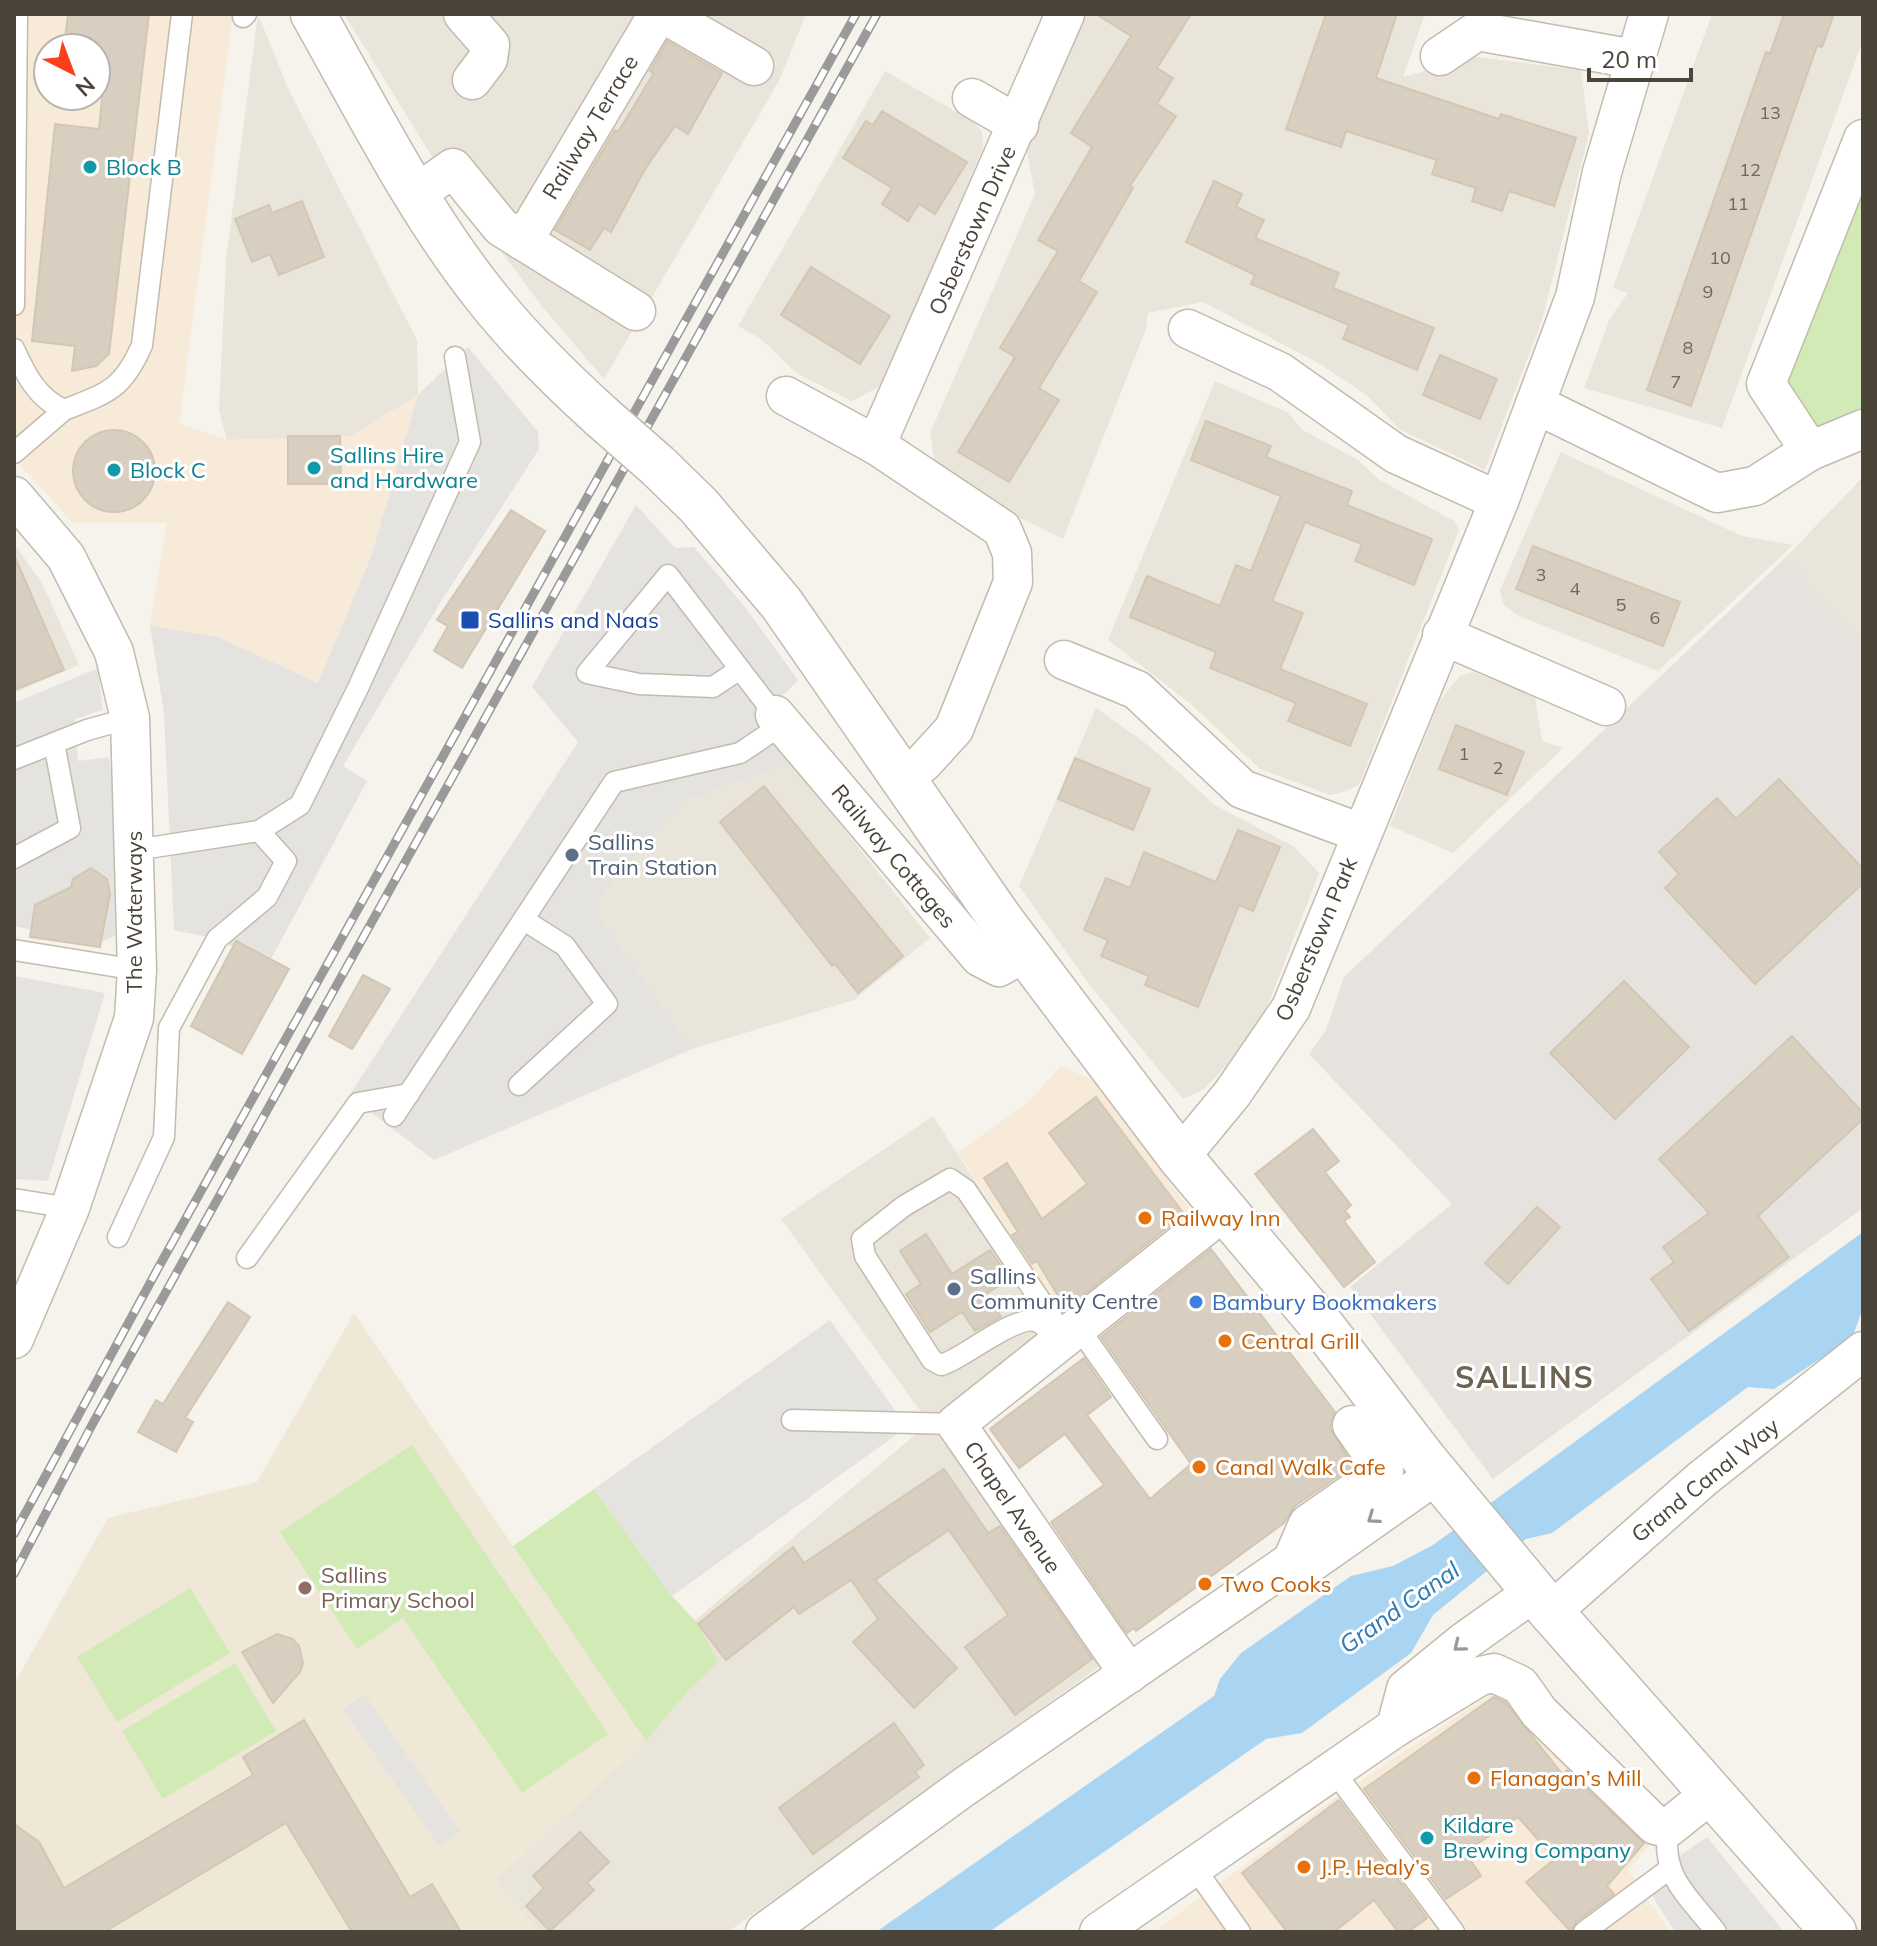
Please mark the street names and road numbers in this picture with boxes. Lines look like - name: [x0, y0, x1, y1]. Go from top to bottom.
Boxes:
- street label: Railway Terrace: [536, 50, 644, 204]
- street label: Osberstown Drive: [922, 141, 1022, 319]
- street label: Railway Cottages: [826, 778, 962, 934]
- street label: The Waterways: [120, 831, 148, 993]
- street label: Osberstown Park: [1269, 852, 1363, 1025]
- street label: Grand Canal Way: [1625, 1412, 1785, 1548]
- street label: Chapel Avenue: [958, 1435, 1068, 1579]

